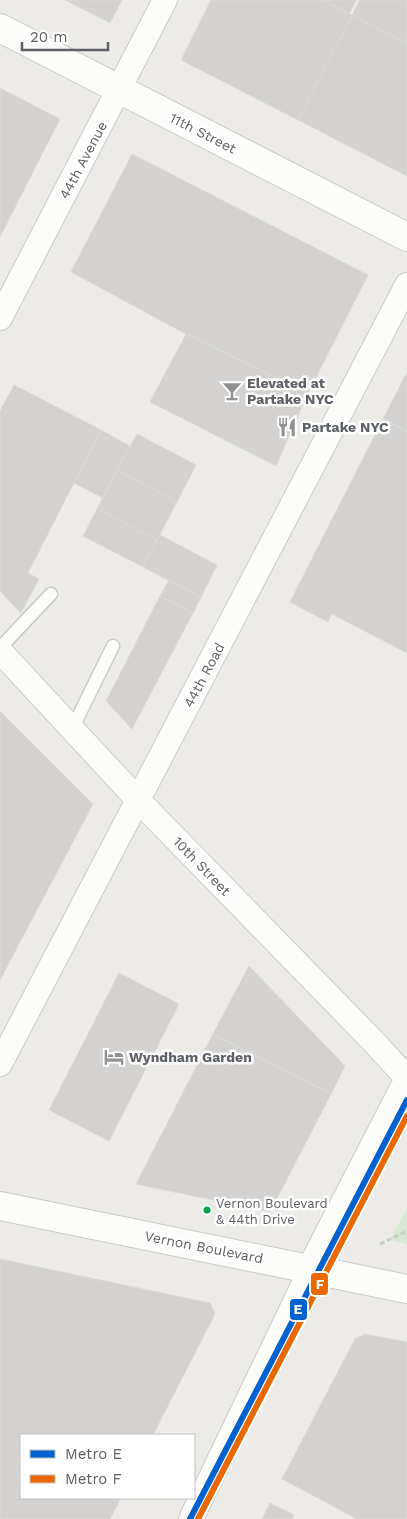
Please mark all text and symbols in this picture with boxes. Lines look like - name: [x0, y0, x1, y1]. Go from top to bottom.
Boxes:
- scale bar: [22, 20, 109, 52]
- text: 20 m: [30, 28, 68, 46]
- street label: 11th Street: [167, 109, 239, 157]
- street label: 44th Avenue: [56, 119, 110, 201]
- place label: Elevated at Partake NYC: [247, 375, 334, 407]
- bar icon: Elevated at Partake NYC: [221, 380, 243, 402]
- restaurant icon: Partake NYC: [276, 416, 298, 438]
- place label: Partake NYC: [302, 419, 389, 435]
- street label: 44th Road: [180, 640, 228, 710]
- street label: 10th Street: [170, 833, 234, 899]
- hotel icon: Wyndham Garden: [103, 1046, 125, 1068]
- place label: Wyndham Garden: [129, 1049, 252, 1065]
- place label: Vernon Boulevard & 44th Drive: [216, 1196, 328, 1227]
- marker: Vernon Boulevard & 44th Drive: [202, 1205, 212, 1215]
- street label: Vernon Boulevard: [143, 1228, 265, 1266]
- line badge: F: [310, 1272, 329, 1296]
- text: F: [316, 1276, 325, 1292]
- line badge: E: [289, 1298, 308, 1321]
- text: E: [294, 1301, 303, 1317]
- legend: [20, 1434, 195, 1499]
- text: Metro E: [65, 1445, 122, 1463]
- text: Metro F: [65, 1470, 122, 1488]

